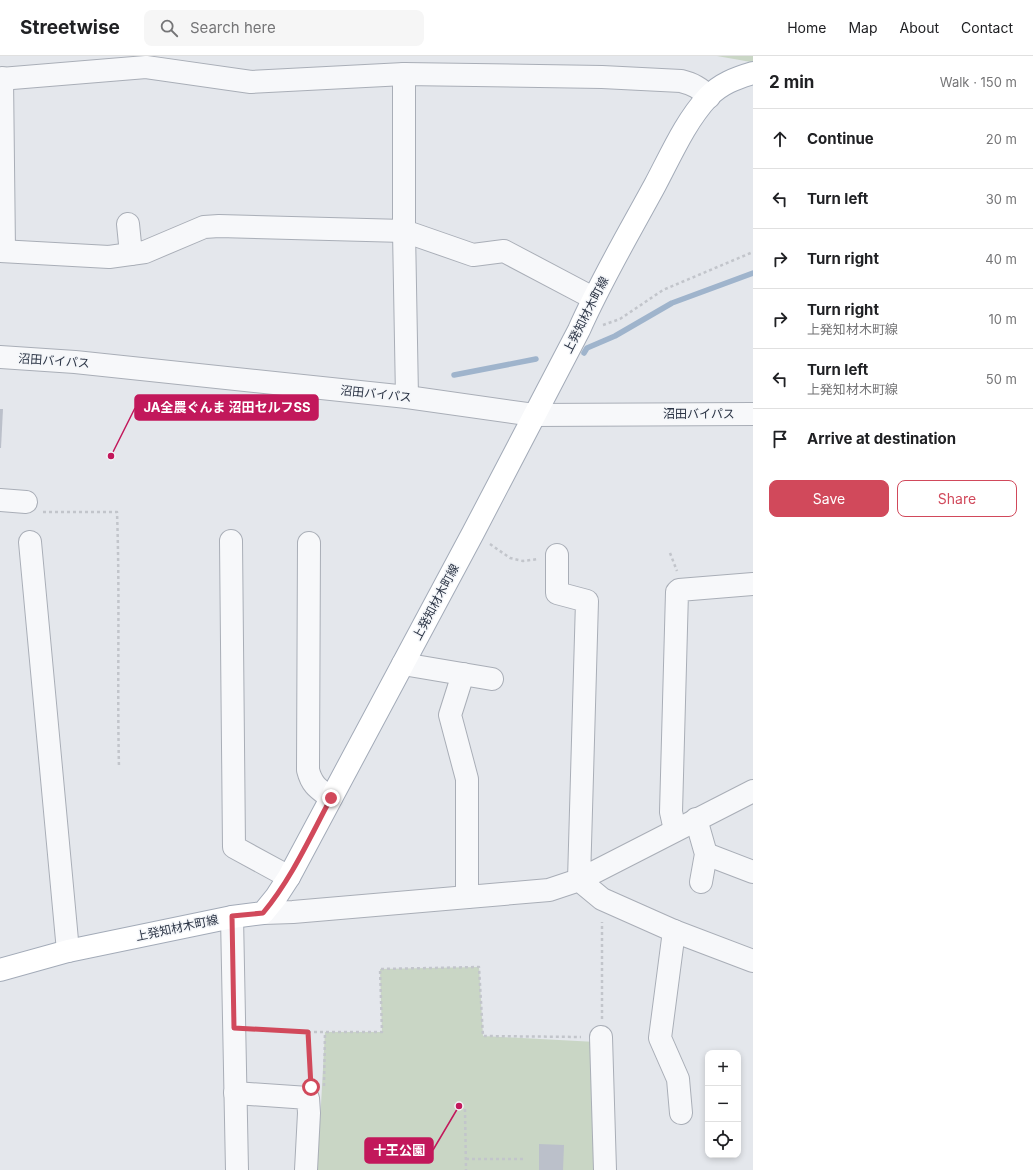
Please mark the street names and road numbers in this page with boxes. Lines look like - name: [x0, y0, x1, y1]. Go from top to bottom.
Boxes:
- street label: 上発知材木町線: [560, 274, 611, 356]
- street label: 沼田バイパス: [18, 351, 90, 370]
- street label: 沼田バイパス: [340, 382, 413, 405]
- street label: 沼田バイパス: [663, 406, 735, 421]
- street label: 上発知材木町線: [409, 561, 462, 642]
- street label: 上発知材木町線: [134, 911, 220, 944]

